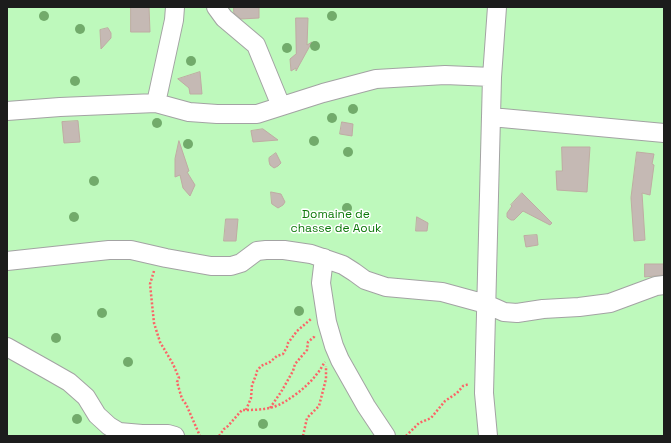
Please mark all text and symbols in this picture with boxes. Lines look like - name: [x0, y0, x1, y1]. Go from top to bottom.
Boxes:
- park label: Domaine de chasse de Aouk: [291, 208, 381, 236]

